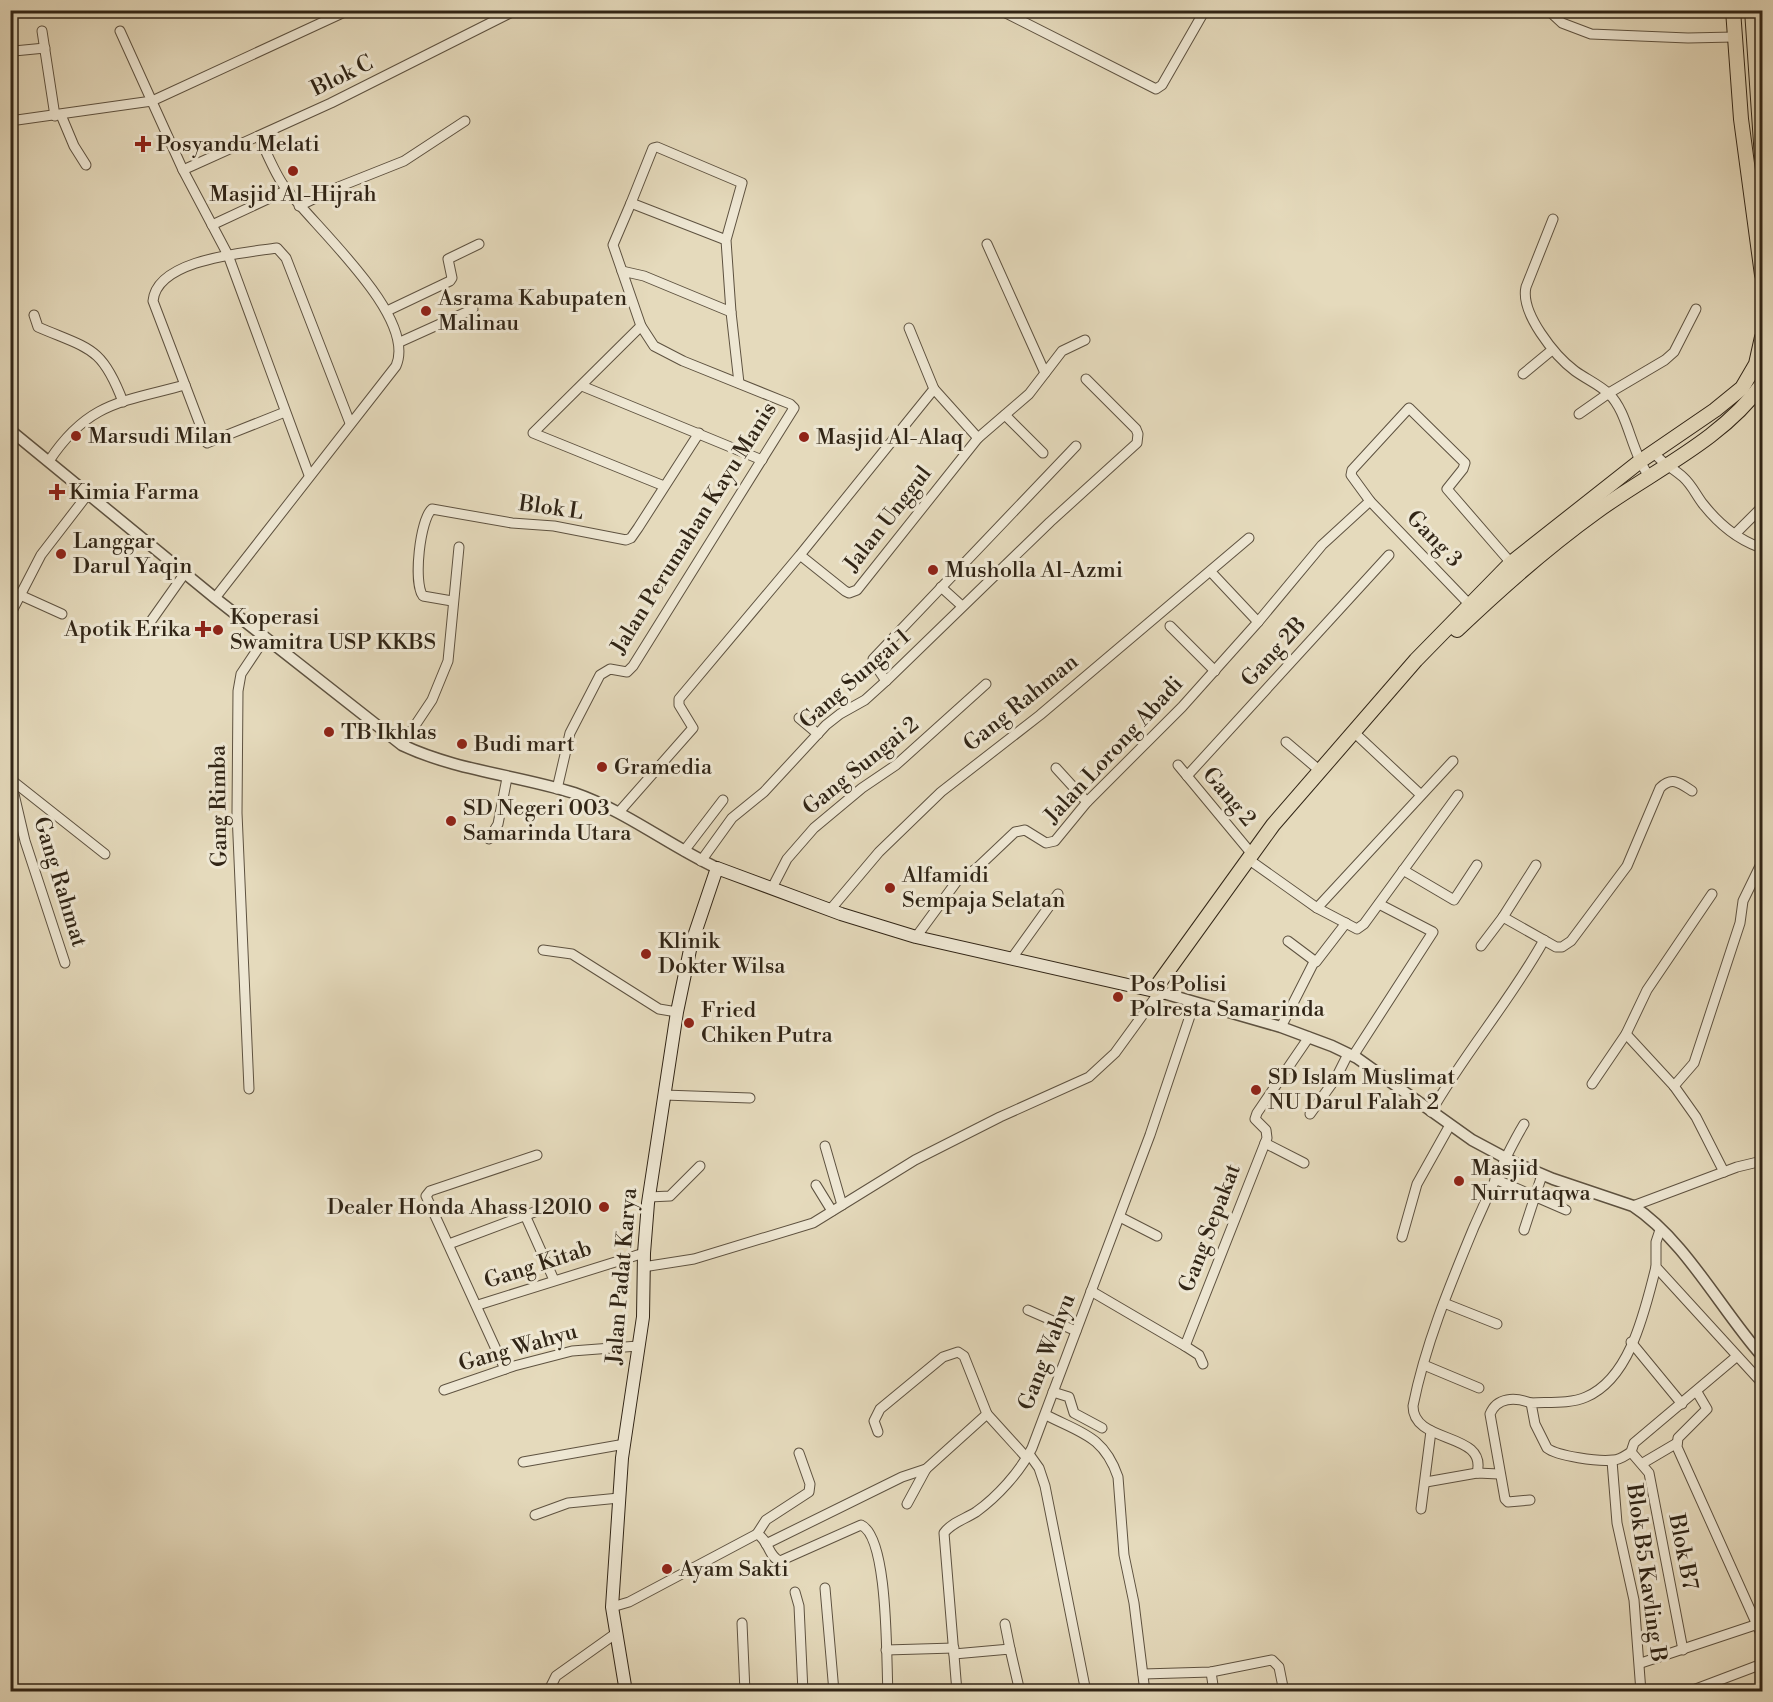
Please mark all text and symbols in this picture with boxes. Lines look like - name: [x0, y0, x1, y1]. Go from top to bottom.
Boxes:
- street label: Blok C: [306, 50, 377, 103]
- place label: Posyandu Melati: [156, 131, 320, 158]
- marker: Posyandu Melati: [134, 135, 152, 153]
- marker: Masjid Al-Hijrah: [286, 164, 300, 178]
- place label: Masjid Al-Hijrah: [209, 181, 377, 208]
- place label: Asrama Kabupaten Malinau: [437, 285, 627, 337]
- marker: Asrama Kabupaten Malinau: [419, 304, 433, 318]
- street label: Jalan Perumahan Kayu Manis: [605, 397, 783, 660]
- place label: Marsudi Milan: [88, 423, 232, 450]
- place label: Masjid Al-Alaq: [816, 424, 964, 451]
- marker: Marsudi Milan: [69, 429, 83, 443]
- marker: Masjid Al-Alaq: [797, 430, 811, 444]
- street label: Jalan Unggul: [838, 461, 938, 578]
- place label: Kimia Farma: [69, 479, 200, 506]
- marker: Kimia Farma: [50, 485, 64, 499]
- street label: Blok L: [516, 490, 585, 526]
- street label: Gang 3: [1400, 505, 1468, 573]
- place label: Langgar Darul Yaqin: [73, 528, 192, 580]
- marker: Langgar Darul Yaqin: [54, 547, 68, 561]
- place label: Musholla Al-Azmi: [945, 557, 1123, 584]
- marker: Musholla Al-Azmi: [926, 563, 940, 577]
- place label: Koperasi Swamitra USP KKBS: [230, 604, 436, 656]
- street label: Gang 2B: [1236, 612, 1312, 692]
- place label: Apotik Erika: [63, 616, 192, 643]
- marker: Apotik Erika: [196, 622, 210, 636]
- marker: Koperasi Swamitra USP KKBS: [211, 623, 225, 637]
- street label: Gang Sungai 1: [794, 623, 916, 735]
- street label: Gang Rahman: [958, 648, 1084, 758]
- street label: Jalan Lorong Abadi: [1038, 671, 1189, 830]
- street label: Gang Sungai 2: [798, 711, 924, 821]
- place label: TB Ikhlas: [341, 719, 437, 746]
- marker: TB Ikhlas: [322, 725, 336, 739]
- place label: Budi mart: [473, 731, 575, 758]
- marker: Budi mart: [455, 737, 469, 751]
- street label: Gang Rimba: [204, 744, 234, 867]
- place label: Gramedia: [614, 754, 713, 781]
- marker: Gramedia: [595, 760, 609, 774]
- street label: Gang 2: [1197, 762, 1261, 832]
- place label: SD Negeri 003 Samarinda Utara: [463, 795, 632, 847]
- street label: Gang Rahmat: [27, 814, 93, 950]
- marker: SD Negeri 003 Samarinda Utara: [444, 814, 458, 828]
- place label: Alfamidi Sempaja Selatan: [901, 862, 1065, 914]
- marker: Alfamidi Sempaja Selatan: [883, 881, 897, 895]
- place label: Klinik Dokter Wilsa: [658, 928, 786, 980]
- marker: Klinik Dokter Wilsa: [639, 947, 653, 961]
- place label: Pos Polisi Polresta Samarinda: [1130, 971, 1325, 1023]
- marker: Pos Polisi Polresta Samarinda: [1111, 990, 1125, 1004]
- place label: Fried Chiken Putra: [701, 997, 834, 1049]
- marker: Fried Chiken Putra: [682, 1016, 696, 1030]
- place label: SD Islam Muslimat NU Darul Falah 2: [1268, 1064, 1455, 1116]
- marker: SD Islam Muslimat NU Darul Falah 2: [1249, 1083, 1263, 1097]
- place label: Masjid Nurrutaqwa: [1471, 1155, 1592, 1207]
- street label: Gang Sepakat: [1173, 1160, 1247, 1296]
- marker: Masjid Nurrutaqwa: [1452, 1174, 1466, 1188]
- street label: Jalan Padat Karya: [601, 1186, 643, 1366]
- place label: Dealer Honda Ahass 12010: [327, 1194, 592, 1221]
- marker: Dealer Honda Ahass 12010: [597, 1200, 611, 1214]
- street label: Gang Kitab: [481, 1235, 595, 1295]
- street label: Gang Wahyu: [1012, 1290, 1082, 1414]
- street label: Gang Wahyu: [456, 1318, 581, 1378]
- street label: Blok B5 Kavling B: [1620, 1481, 1672, 1664]
- street label: Blok B7: [1662, 1511, 1704, 1592]
- place label: Ayam Sakti: [678, 1556, 789, 1583]
- marker: Ayam Sakti: [660, 1562, 674, 1576]

